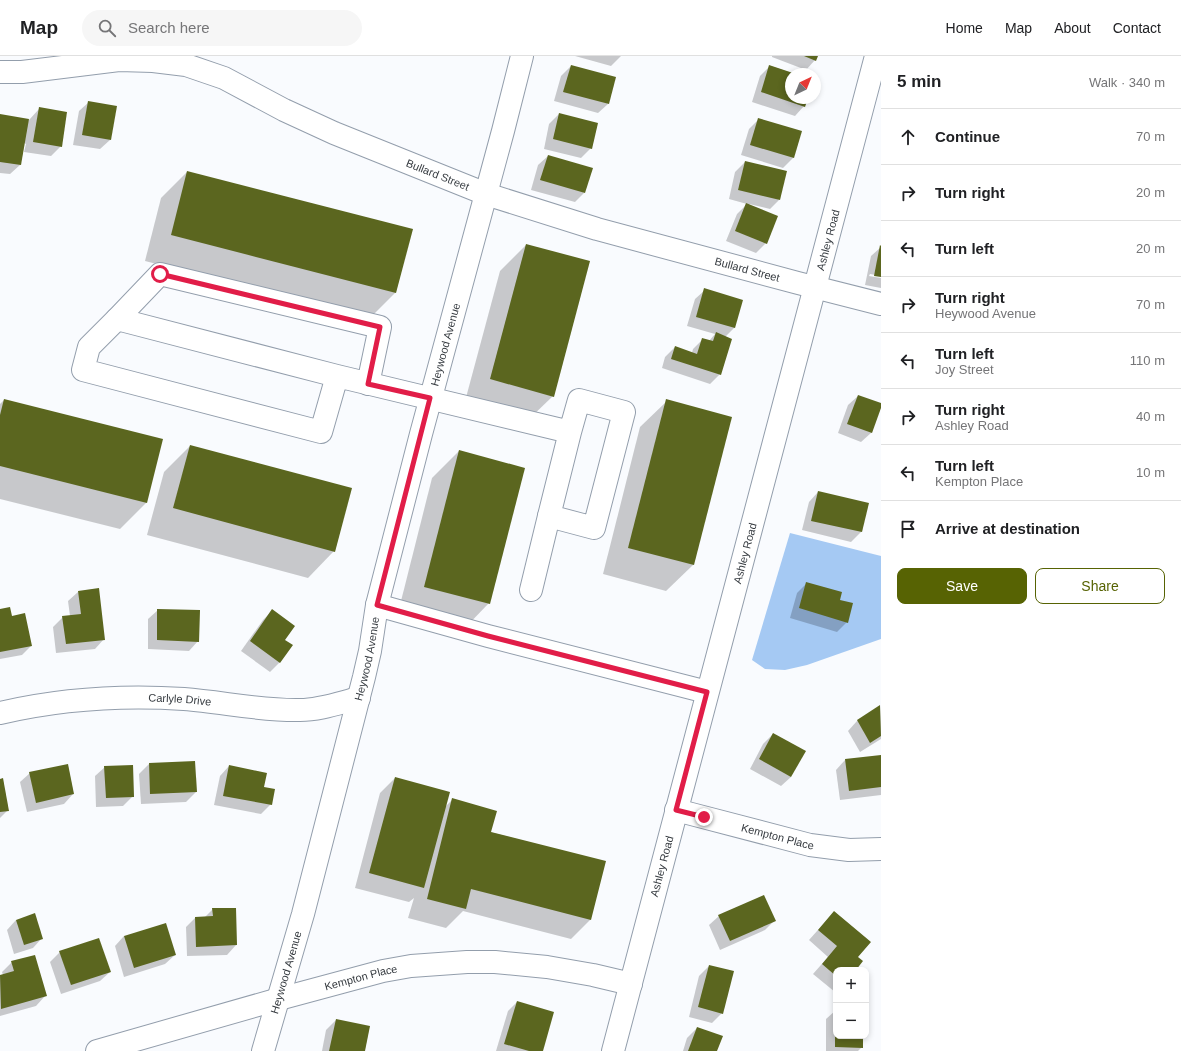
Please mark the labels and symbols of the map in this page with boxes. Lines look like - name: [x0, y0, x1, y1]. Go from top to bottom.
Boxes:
- north arrow: [785, 68, 821, 104]
- street label: Bullard Street: [405, 157, 471, 193]
- street label: Ashley Road: [814, 208, 842, 272]
- street label: Bullard Street: [714, 255, 781, 284]
- route start: [151, 265, 169, 283]
- street label: Heywood Avenue: [428, 302, 462, 387]
- street label: Ashley Road: [731, 521, 759, 585]
- street label: Heywood Avenue: [352, 616, 381, 702]
- street label: Carlyle Drive: [148, 692, 212, 708]
- route end: [695, 808, 713, 826]
- street label: Kempton Place: [740, 821, 815, 851]
- street label: Ashley Road: [648, 835, 675, 898]
- street label: Heywood Avenue: [268, 930, 304, 1015]
- street label: Kempton Place: [323, 963, 398, 992]

